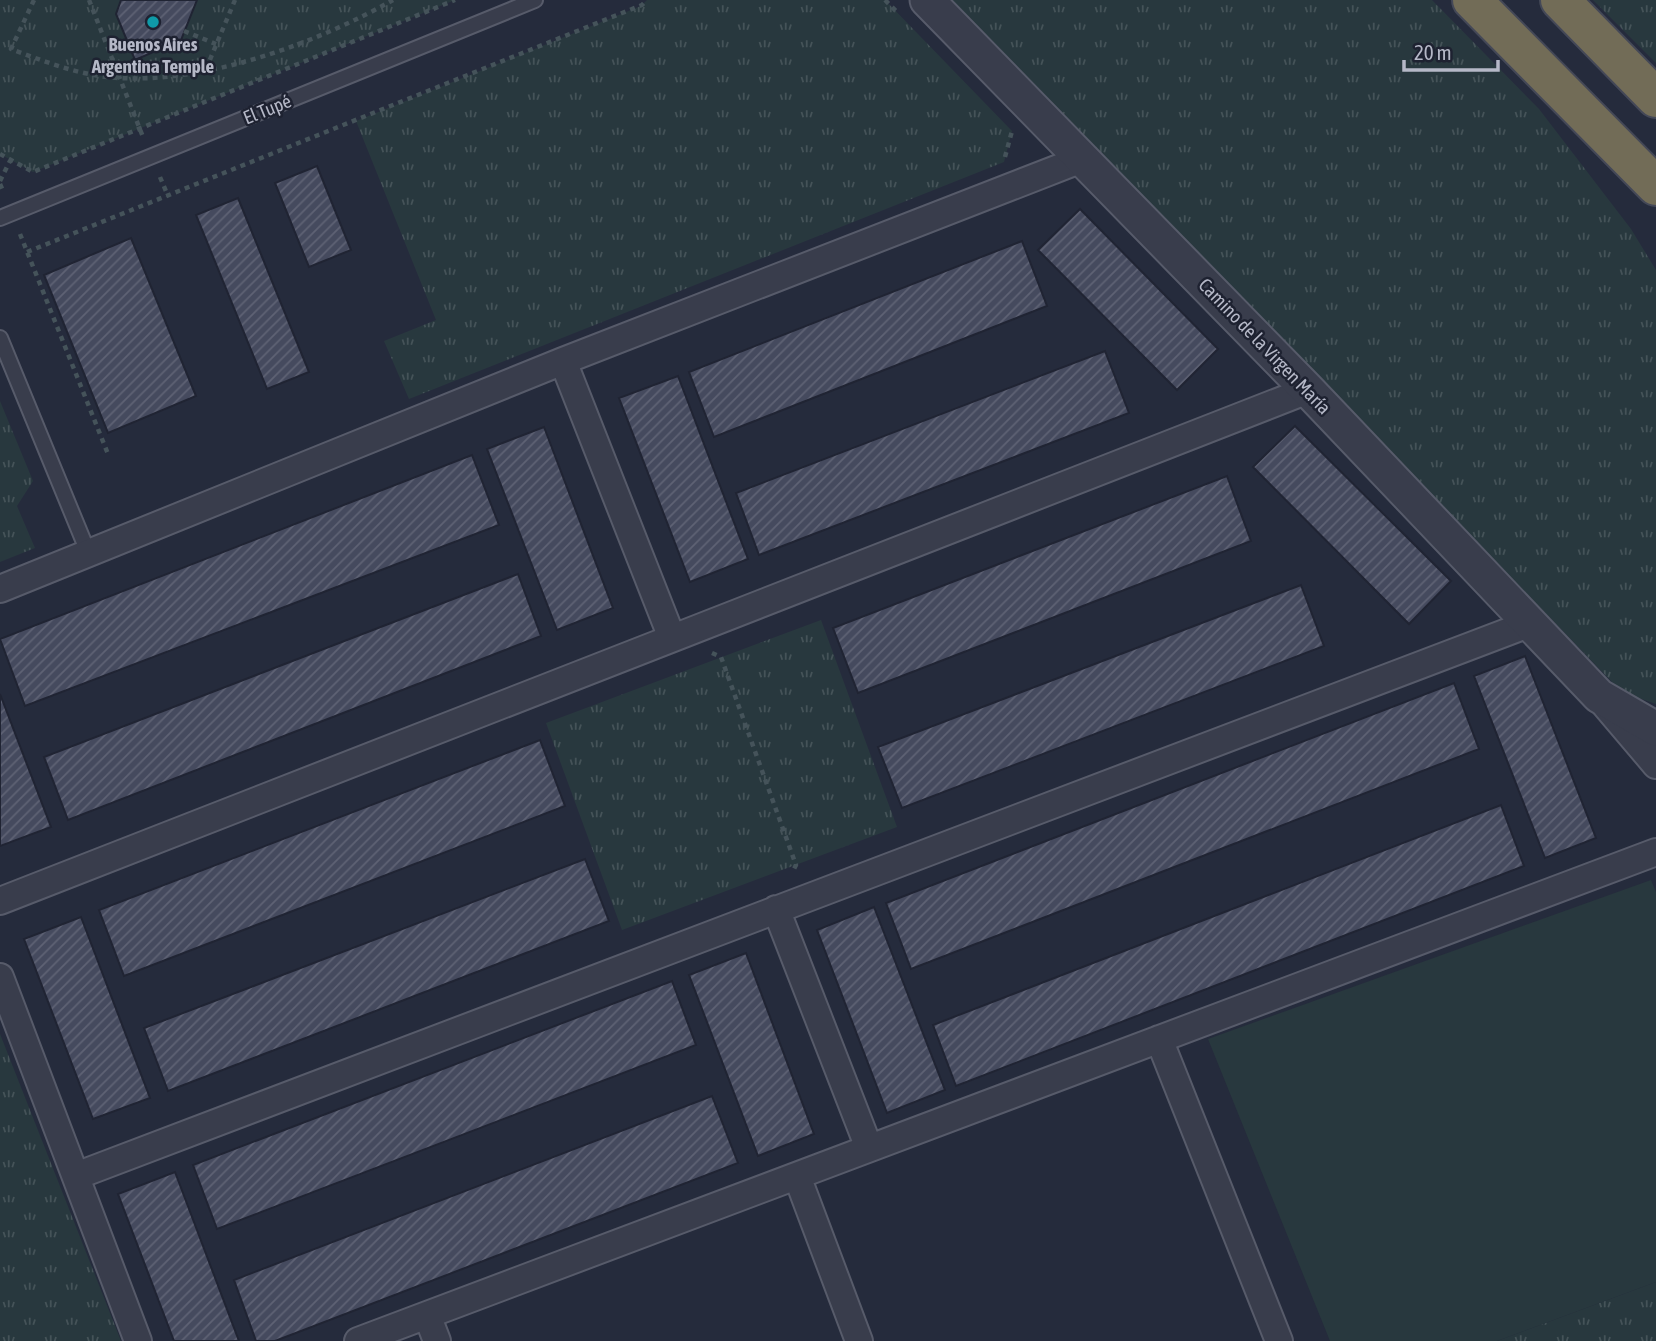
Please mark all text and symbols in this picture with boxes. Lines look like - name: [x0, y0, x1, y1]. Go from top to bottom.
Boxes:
- marker: Buenos Aires Argentina Temple: [145, 14, 161, 30]
- scale bar: [1404, 28, 1498, 72]
- place label: Buenos Aires Argentina Temple: [91, 33, 215, 77]
- text: 20 m: [1414, 40, 1452, 64]
- street label: El Tupé: [240, 89, 294, 129]
- street label: Camino de la Virgen María: [1194, 274, 1336, 418]

